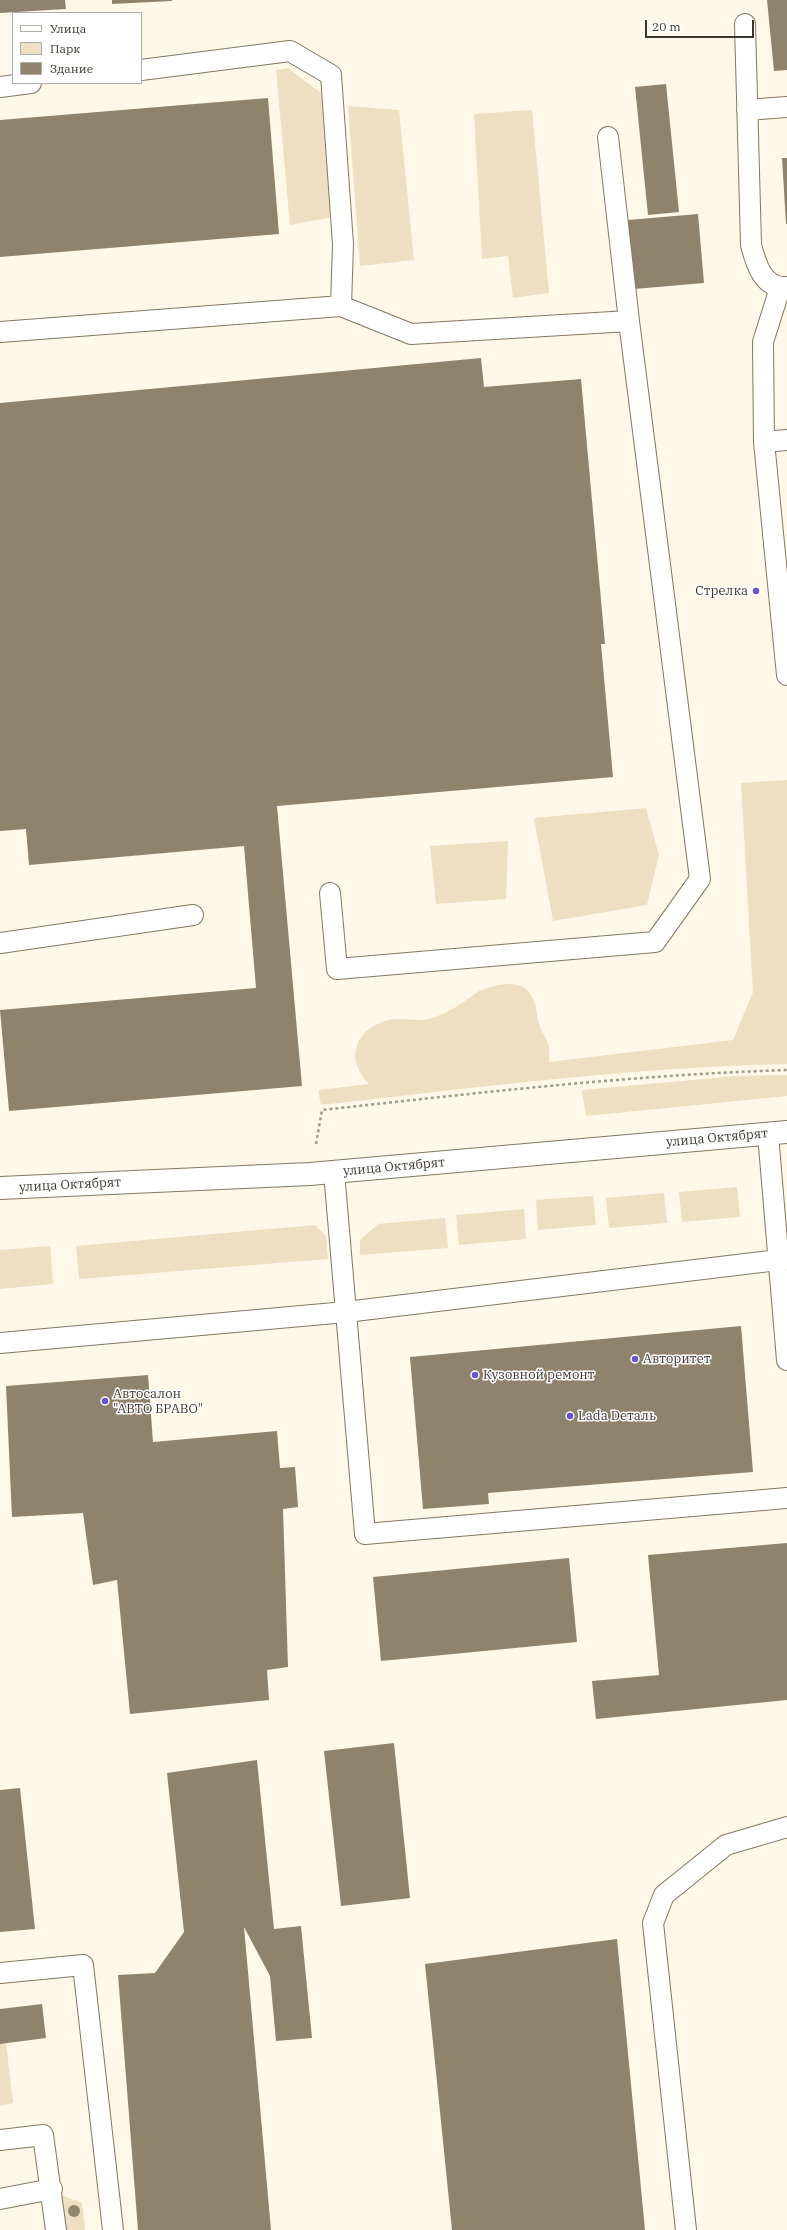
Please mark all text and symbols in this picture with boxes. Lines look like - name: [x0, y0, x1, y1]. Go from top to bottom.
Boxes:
- legend: [12, 12, 142, 84]
- scale bar: [647, 12, 756, 38]
- text: 20 m: [652, 19, 681, 34]
- text: Улица: [50, 21, 86, 36]
- text: Парк: [50, 41, 80, 56]
- text: Здание: [50, 61, 93, 76]
- place label: Стрелка: [695, 583, 748, 599]
- marker: Стрелка: [751, 586, 761, 596]
- street label: улица Октябрят: [665, 1126, 769, 1150]
- street label: улица Октябрят: [342, 1155, 446, 1179]
- street label: улица Октябрят: [19, 1175, 121, 1195]
- place label: Авторитет: [643, 1351, 710, 1367]
- marker: Авторитет: [630, 1354, 640, 1364]
- place label: Кузовной ремонт: [483, 1367, 595, 1383]
- marker: Кузовной ремонт: [470, 1370, 480, 1380]
- place label: Автосалон "АВТО БРАВО": [113, 1386, 203, 1417]
- marker: Автосалон "АВТО БРАВО": [100, 1396, 110, 1406]
- place label: Lada Dеталь: [578, 1408, 656, 1424]
- marker: Lada Dеталь: [565, 1411, 575, 1421]

